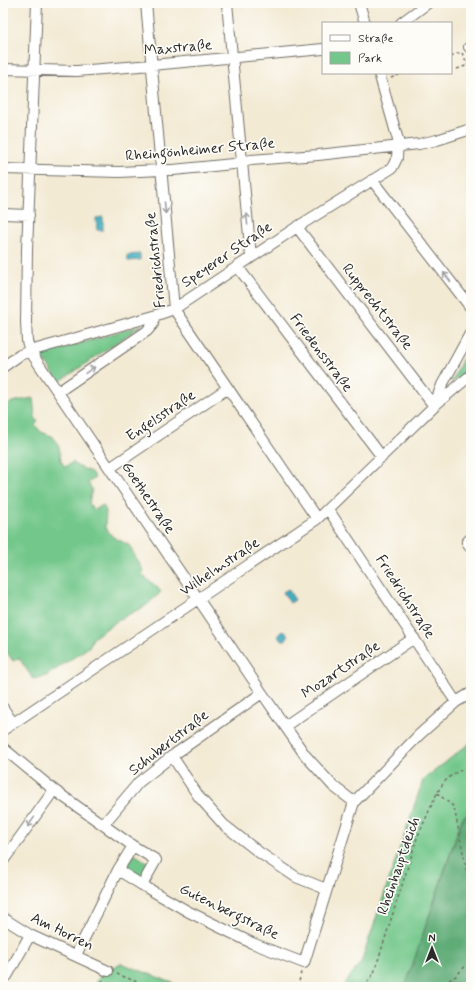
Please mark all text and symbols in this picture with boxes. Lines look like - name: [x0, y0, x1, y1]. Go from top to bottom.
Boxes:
- legend: [322, 22, 452, 74]
- text: Straße: [358, 31, 393, 47]
- street label: Maxstraße: [143, 35, 213, 61]
- text: Park: [358, 51, 382, 67]
- street label: Rheingönheimer Straße: [124, 134, 276, 167]
- one-way arrow: [161, 201, 169, 214]
- street label: Friedrichstraße: [141, 211, 171, 309]
- one-way arrow: [243, 213, 251, 226]
- street label: Speyerer Straße: [178, 217, 276, 293]
- street label: Rupprechtstraße: [337, 260, 417, 354]
- one-way arrow: [443, 272, 451, 283]
- street label: Friedensstraße: [285, 310, 357, 396]
- one-way arrow: [84, 366, 95, 374]
- street label: Engelsstraße: [122, 385, 200, 447]
- street label: Goethestraße: [116, 458, 180, 538]
- street label: Wilhelmstraße: [176, 533, 264, 601]
- street label: Friedrichstraße: [370, 551, 440, 643]
- street label: Mozartstraße: [298, 636, 384, 704]
- street label: Schubertstraße: [125, 705, 213, 781]
- street label: Rheinhauptdeich: [373, 814, 425, 918]
- one-way arrow: [27, 816, 35, 827]
- street label: Gutenbergstraße: [175, 879, 282, 946]
- street label: Am Horren: [27, 908, 97, 956]
- north arrow: [412, 928, 452, 968]
- text: N: [428, 932, 436, 946]

